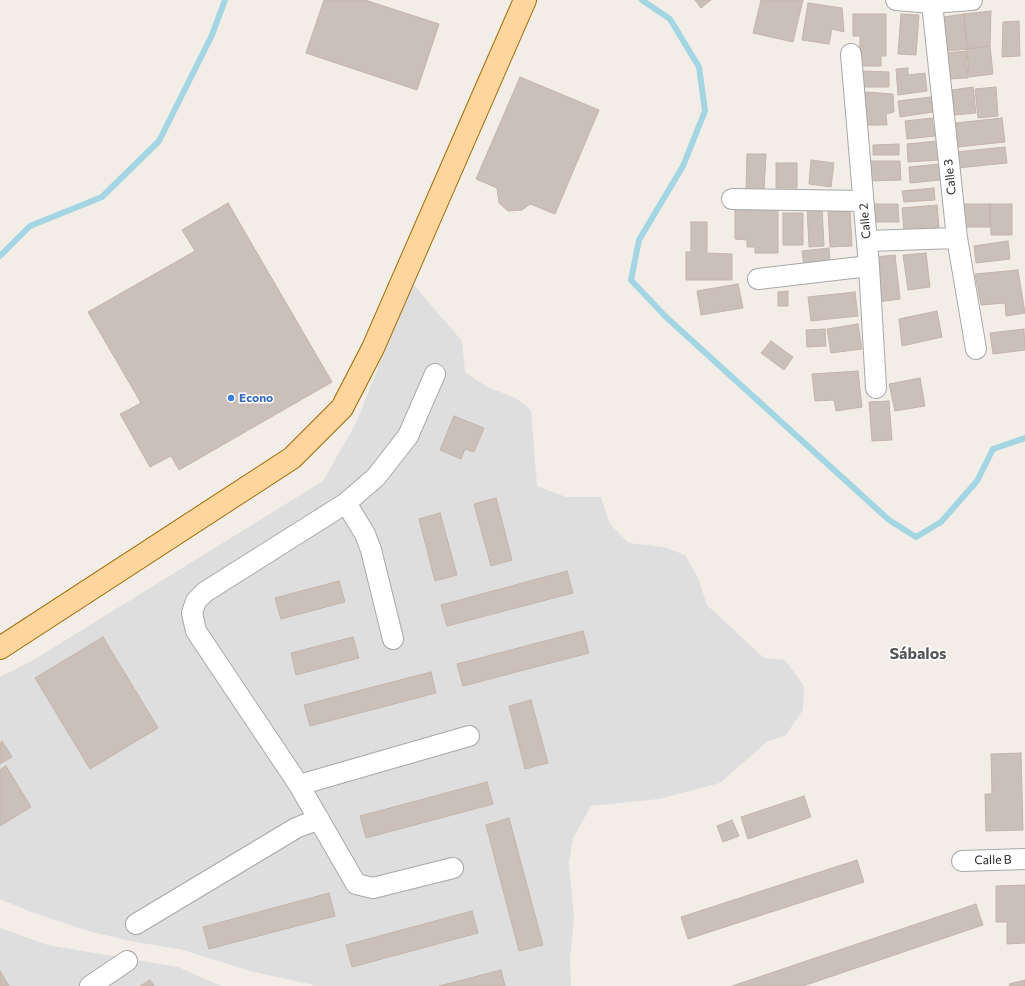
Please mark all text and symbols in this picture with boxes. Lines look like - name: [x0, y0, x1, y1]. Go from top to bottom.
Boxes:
- street label: Calle 3: [941, 158, 959, 196]
- street label: Calle 2: [856, 203, 874, 239]
- place label: Econo: [239, 391, 273, 405]
- marker: Econo: [226, 393, 236, 403]
- district label: Sábalos: [889, 644, 947, 664]
- street label: Calle B: [974, 852, 1012, 868]

